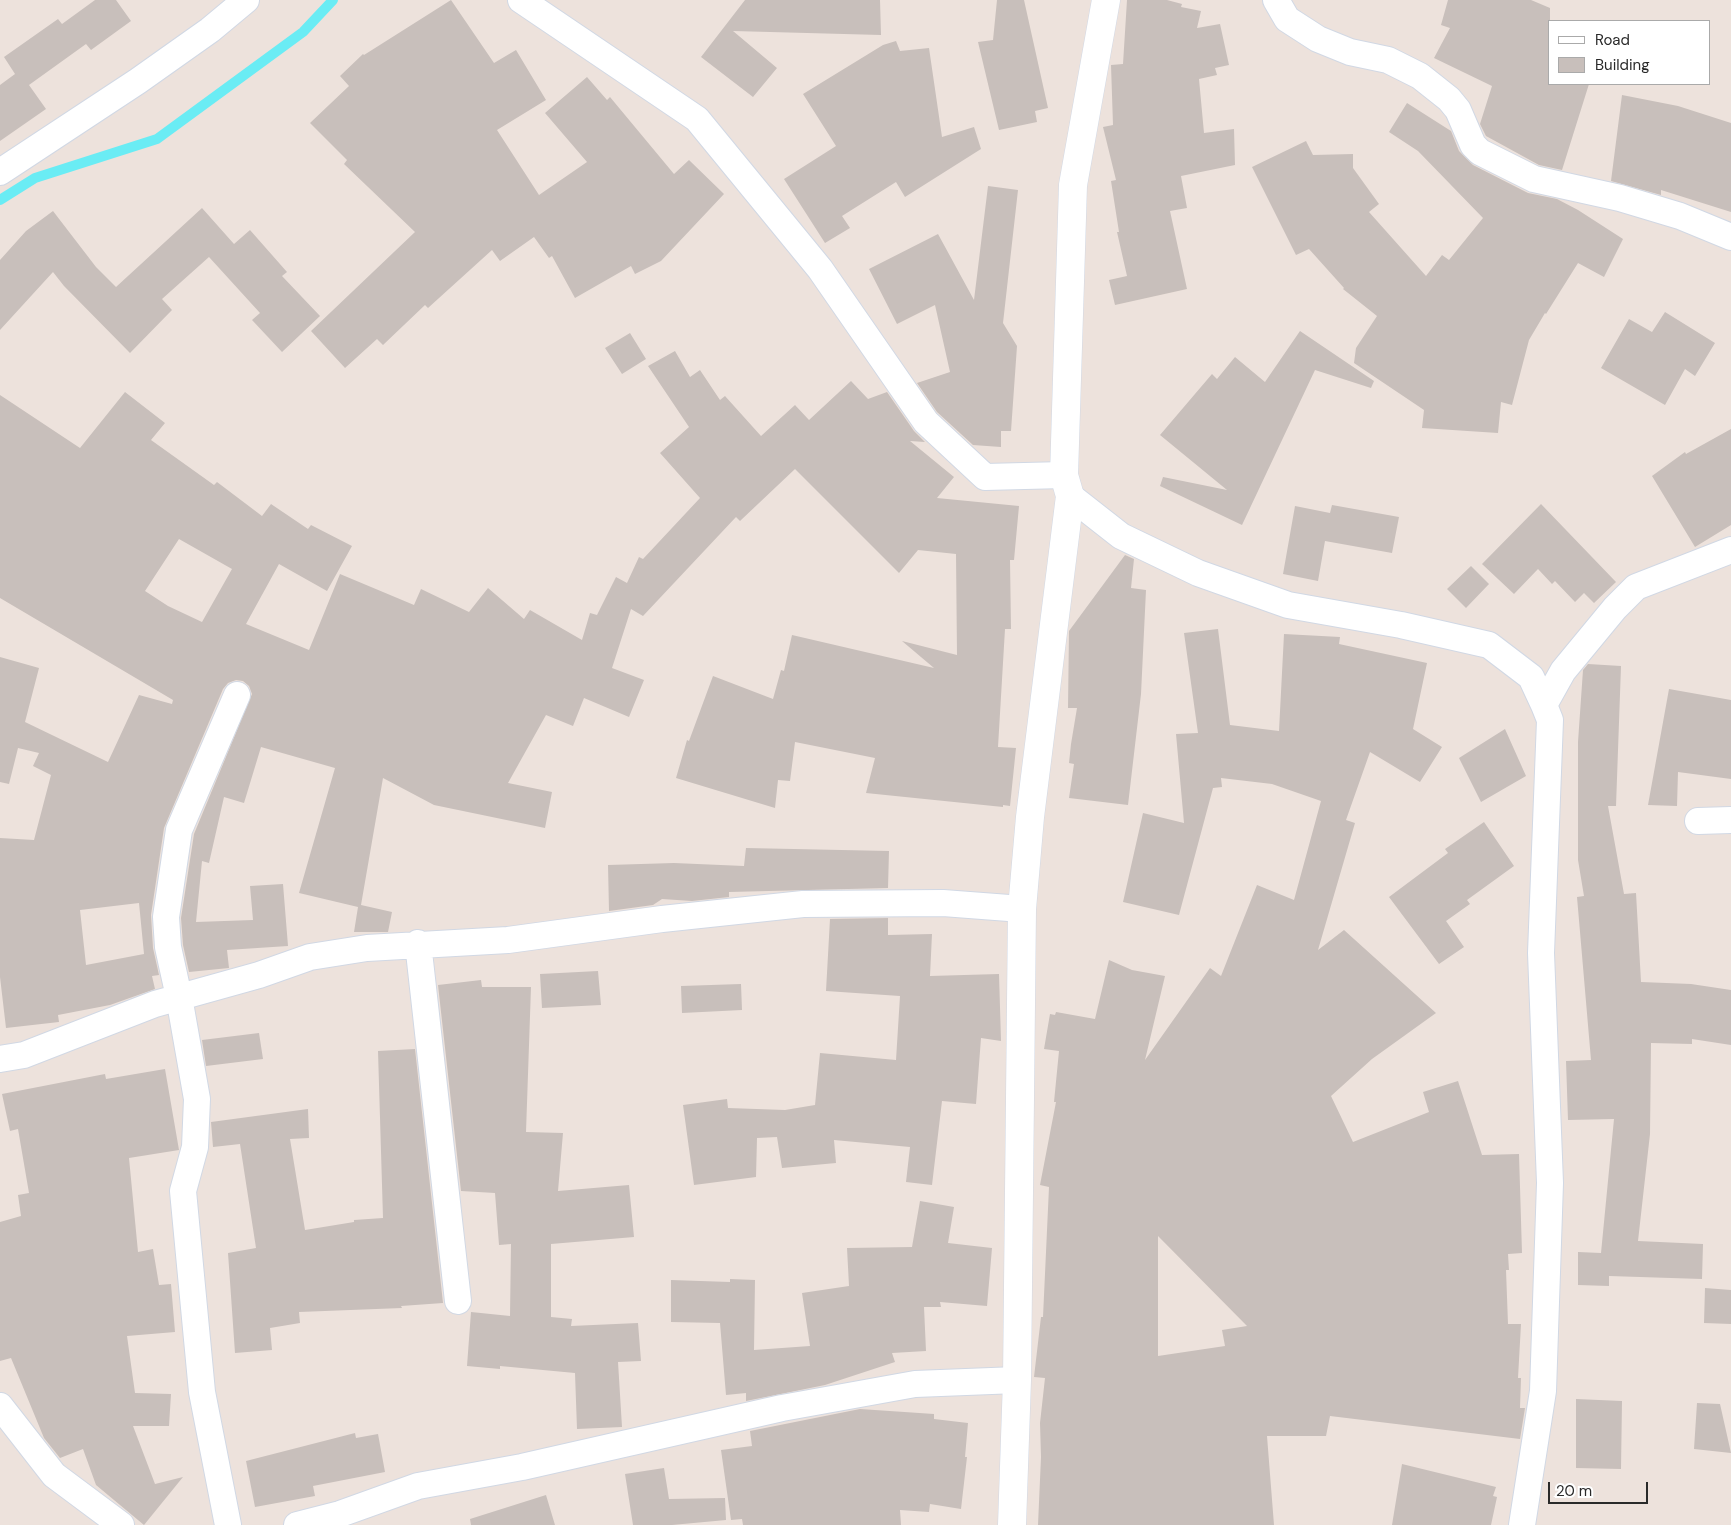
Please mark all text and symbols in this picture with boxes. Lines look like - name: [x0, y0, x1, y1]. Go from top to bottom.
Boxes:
- legend: [1548, 20, 1711, 85]
- text: Road: [1595, 30, 1630, 50]
- text: Building: [1595, 55, 1650, 75]
- scale bar: [1551, 1472, 1651, 1504]
- text: 20 m: [1556, 1481, 1592, 1501]

